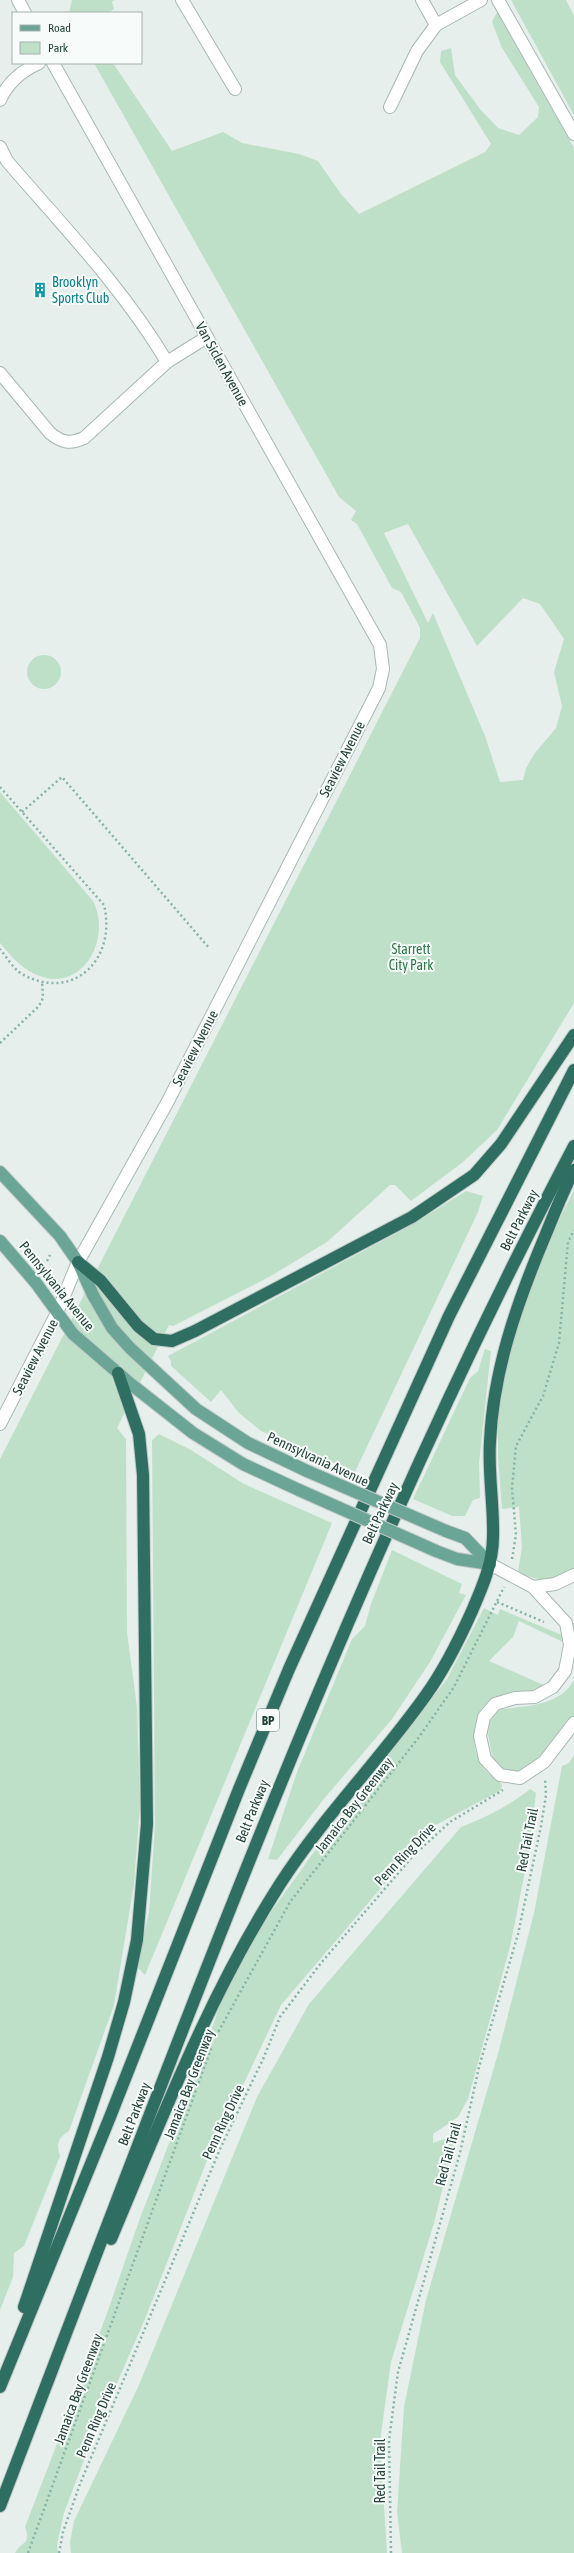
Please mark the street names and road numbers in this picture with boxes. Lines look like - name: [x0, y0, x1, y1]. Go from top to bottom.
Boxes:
- street label: Van Siclen Avenue: [192, 319, 252, 409]
- street label: Seaview Avenue: [316, 718, 368, 800]
- street label: Seaview Avenue: [169, 1007, 221, 1089]
- street label: Belt Parkway: [497, 1187, 541, 1253]
- street label: Pennsylvania Avenue: [16, 1238, 98, 1334]
- street label: Seaview Avenue: [9, 1316, 61, 1398]
- street label: Pennsylvania Avenue: [265, 1428, 371, 1490]
- street label: Belt Parkway: [359, 1479, 401, 1547]
- road number: BP: [257, 1709, 279, 1731]
- street label: Jamaica Bay Greenway: [312, 1754, 396, 1856]
- street label: Belt Parkway: [232, 1777, 272, 1845]
- street label: Red Tail Trail: [513, 1806, 541, 1873]
- street label: Penn Ring Drive: [371, 1819, 439, 1889]
- street label: Jamaica Bay Greenway: [161, 2026, 217, 2141]
- street label: Belt Parkway: [115, 2080, 153, 2148]
- street label: Penn Ring Drive: [199, 2082, 247, 2162]
- street label: Red Tail Trail: [432, 2120, 464, 2187]
- street label: Jamaica Bay Greenway: [51, 2331, 106, 2447]
- street label: Penn Ring Drive: [73, 2380, 119, 2460]
- street label: Red Tail Trail: [372, 2438, 388, 2503]

